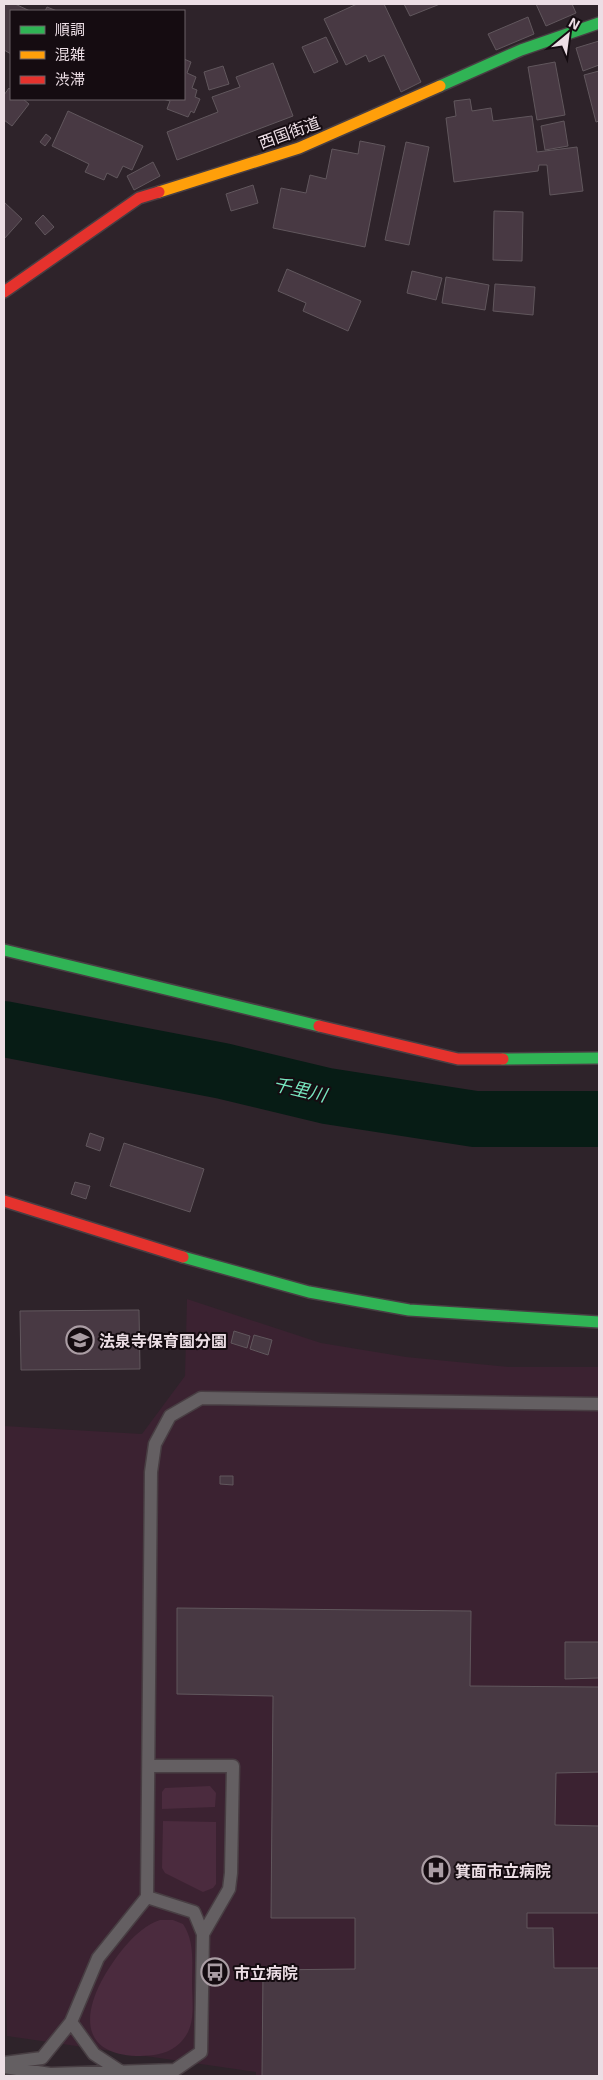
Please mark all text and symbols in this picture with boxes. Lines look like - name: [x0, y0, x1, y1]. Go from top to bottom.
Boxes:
- legend: [10, 10, 185, 100]
- north arrow: [543, 10, 593, 60]
- text: N: [566, 13, 583, 33]
- text: 順調: [55, 20, 85, 38]
- text: 混雑: [55, 45, 85, 63]
- text: 渋滞: [55, 70, 85, 88]
- street label: 西国街道: [256, 112, 322, 152]
- water label: 千里川: [271, 1072, 331, 1106]
- school or university icon: 法泉寺保育園分園: [65, 1325, 95, 1355]
- place label: 法泉寺保育園分園: [99, 1331, 227, 1350]
- hospital icon: 箕面市立病院: [421, 1855, 451, 1885]
- place label: 箕面市立病院: [455, 1861, 551, 1880]
- bus stop icon: 市立病院: [200, 1957, 230, 1987]
- place label: 市立病院: [234, 1963, 298, 1982]

